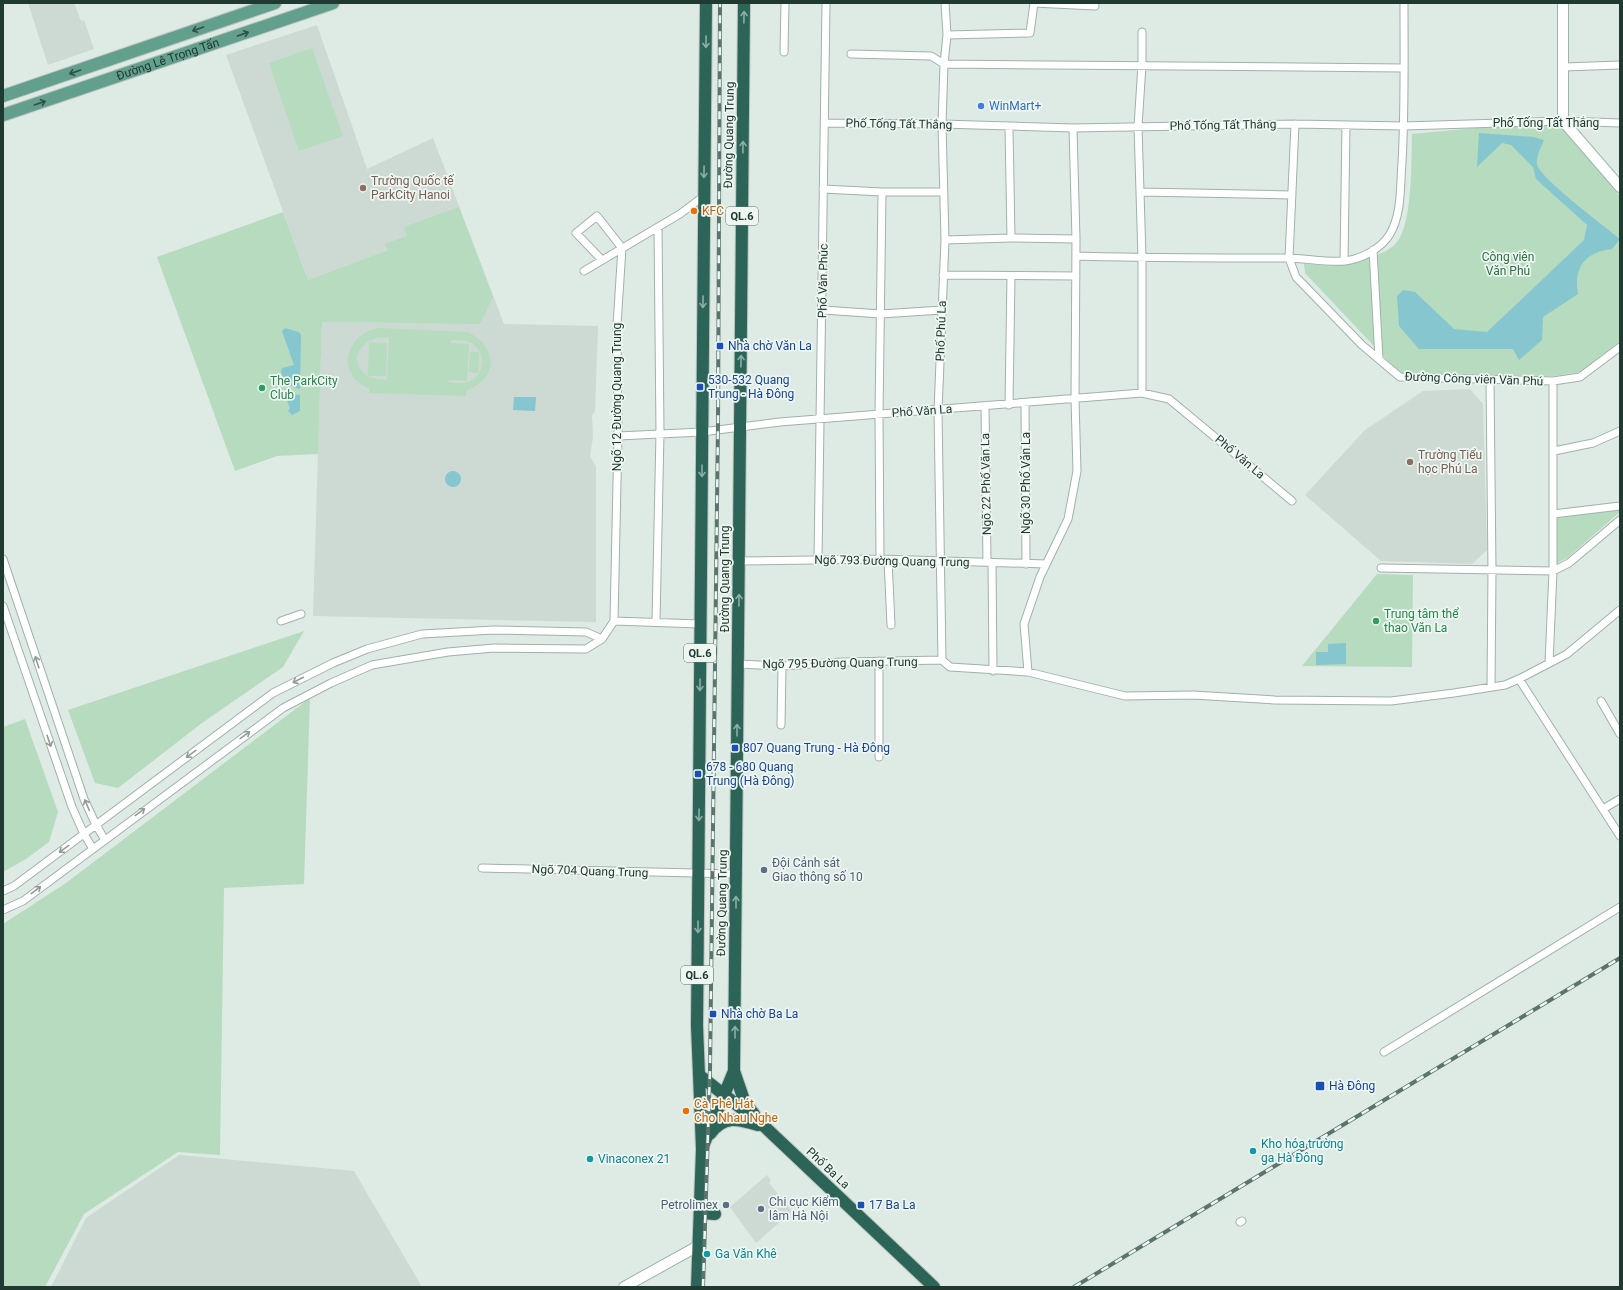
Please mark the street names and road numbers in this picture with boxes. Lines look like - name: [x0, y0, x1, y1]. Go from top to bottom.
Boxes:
- street label: Đường Lê Trọng Tấn: [115, 35, 221, 83]
- street label: Đường Quang Trung: [721, 81, 737, 189]
- street label: Phố Tống Tất Thắng: [846, 116, 952, 132]
- street label: Phố Tống Tất Thắng: [1493, 116, 1599, 130]
- street label: Phố Tống Tất Thắng: [1170, 117, 1276, 133]
- road number: QL.6: [726, 207, 758, 225]
- street label: Phố Văn Phúc: [815, 244, 831, 318]
- street label: Phố Phú La: [933, 300, 949, 362]
- street label: Ngõ 12 Đường Quang Trung: [610, 323, 624, 471]
- street label: Đường Công viên Văn Phú: [1404, 370, 1544, 388]
- street label: Phố Văn La: [891, 402, 953, 420]
- street label: Ngõ 30 Phố Văn La: [1019, 432, 1033, 534]
- street label: Phố Văn La: [1212, 432, 1268, 482]
- street label: Ngõ 22 Phố Văn La: [978, 433, 994, 535]
- street label: Đường Quang Trung: [718, 526, 732, 632]
- street label: Ngõ 793 Đường Quang Trung: [814, 553, 970, 569]
- road number: QL.6: [684, 644, 716, 662]
- street label: Ngõ 795 Đường Quang Trung: [762, 655, 918, 671]
- street label: Đường Quang Trung: [714, 849, 730, 957]
- street label: Ngõ 704 Quang Trung: [531, 862, 649, 880]
- road number: QL.6: [681, 966, 713, 984]
- street label: Phố Ba La: [803, 1144, 853, 1192]

